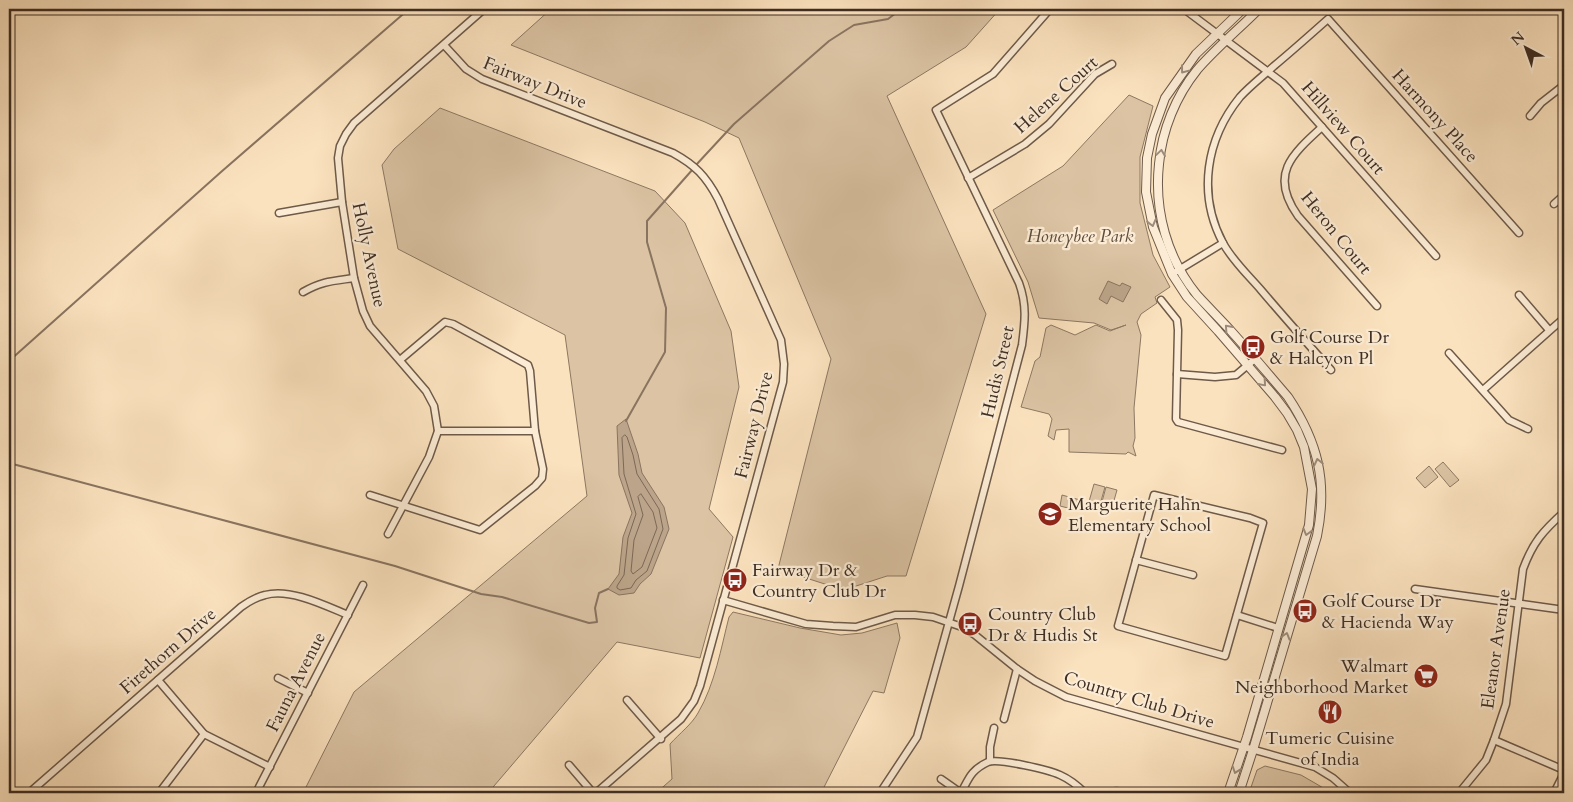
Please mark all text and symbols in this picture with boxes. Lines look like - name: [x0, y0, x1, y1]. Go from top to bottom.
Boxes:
- north arrow: [1500, 22, 1550, 72]
- text: N: [1507, 27, 1529, 50]
- street label: Helene Court: [1009, 50, 1104, 139]
- street label: Fairway Drive: [479, 51, 591, 115]
- one-way arrow: [1182, 64, 1190, 73]
- street label: Harmony Place: [1386, 64, 1484, 168]
- street label: Hillview Court: [1295, 76, 1391, 180]
- one-way arrow: [1155, 148, 1165, 157]
- street label: Heron Court: [1295, 186, 1377, 280]
- street label: Holly Avenue: [346, 200, 392, 310]
- one-way arrow: [1146, 218, 1157, 227]
- park label: Honeybee Park: [1027, 224, 1133, 249]
- street label: Hudis Street: [975, 323, 1021, 420]
- one-way arrow: [1225, 325, 1234, 334]
- place label: Golf Course Dr & Halcyon Pl: [1270, 325, 1389, 371]
- bus stop icon: Golf Course Dr & Halcyon Pl: [1240, 334, 1266, 360]
- street label: Fairway Drive: [729, 369, 779, 481]
- one-way arrow: [1257, 378, 1266, 387]
- one-way arrow: [1313, 457, 1323, 466]
- place label: Marguerite Hahn Elementary School: [1068, 492, 1211, 538]
- school or university icon: Marguerite Hahn Elementary School: [1037, 501, 1063, 527]
- one-way arrow: [1302, 527, 1312, 535]
- place label: Fairway Dr & Country Club Dr: [752, 558, 887, 604]
- bus stop icon: Fairway Dr & Country Club Dr: [722, 567, 748, 593]
- street label: Eleanor Avenue: [1475, 587, 1517, 711]
- place label: Golf Course Dr & Hacienda Way: [1322, 589, 1455, 635]
- bus stop icon: Golf Course Dr & Hacienda Way: [1292, 598, 1318, 624]
- street label: Firethorn Drive: [114, 602, 222, 700]
- place label: Country Club Dr & Hudis St: [988, 602, 1098, 648]
- bus stop icon: Country Club Dr & Hudis St: [957, 611, 983, 637]
- street label: Fauna Avenue: [260, 628, 332, 736]
- one-way arrow: [1281, 633, 1291, 641]
- place label: Walmart Neighborhood Market: [1235, 654, 1408, 700]
- supermarket icon: Walmart Neighborhood Market: [1413, 663, 1439, 689]
- street label: Country Club Drive: [1061, 665, 1217, 735]
- restaurant icon: Tumeric Cuisine of India: [1317, 699, 1343, 725]
- place label: Tumeric Cuisine of India: [1265, 726, 1395, 772]
- one-way arrow: [1231, 765, 1241, 774]

